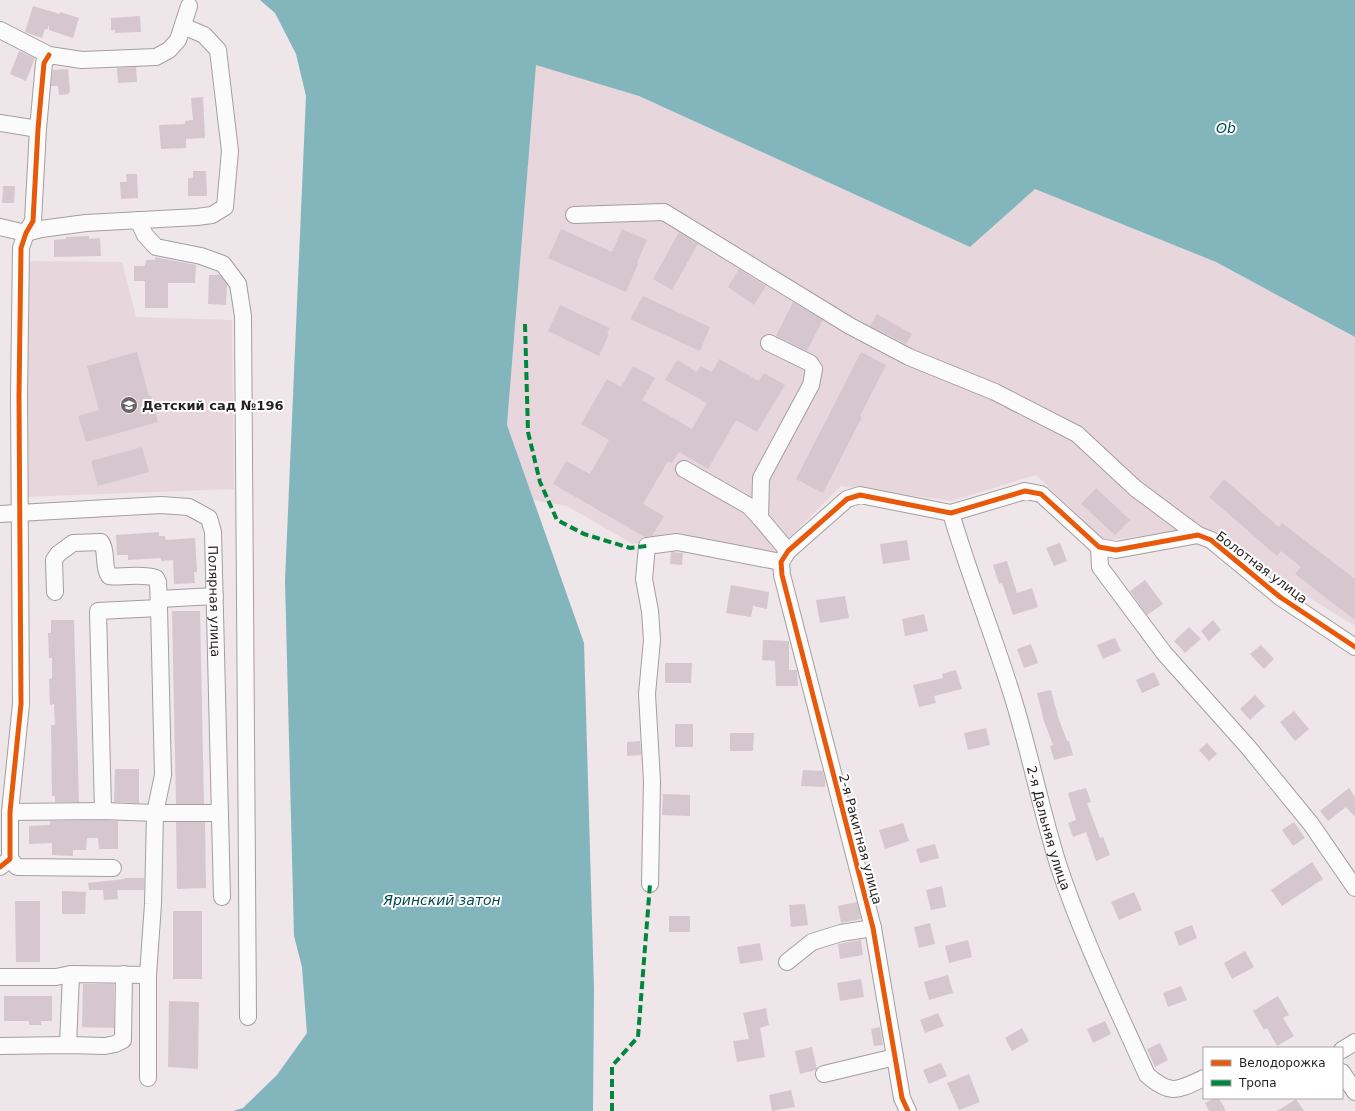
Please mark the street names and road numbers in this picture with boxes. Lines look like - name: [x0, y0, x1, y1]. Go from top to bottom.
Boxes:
- street label: Болотная улица: [1213, 528, 1310, 607]
- street label: Полярная улица: [205, 545, 223, 657]
- street label: 2-я Дальняя улица: [1024, 764, 1073, 892]
- street label: 2-я Ракитная улица: [836, 772, 885, 906]

